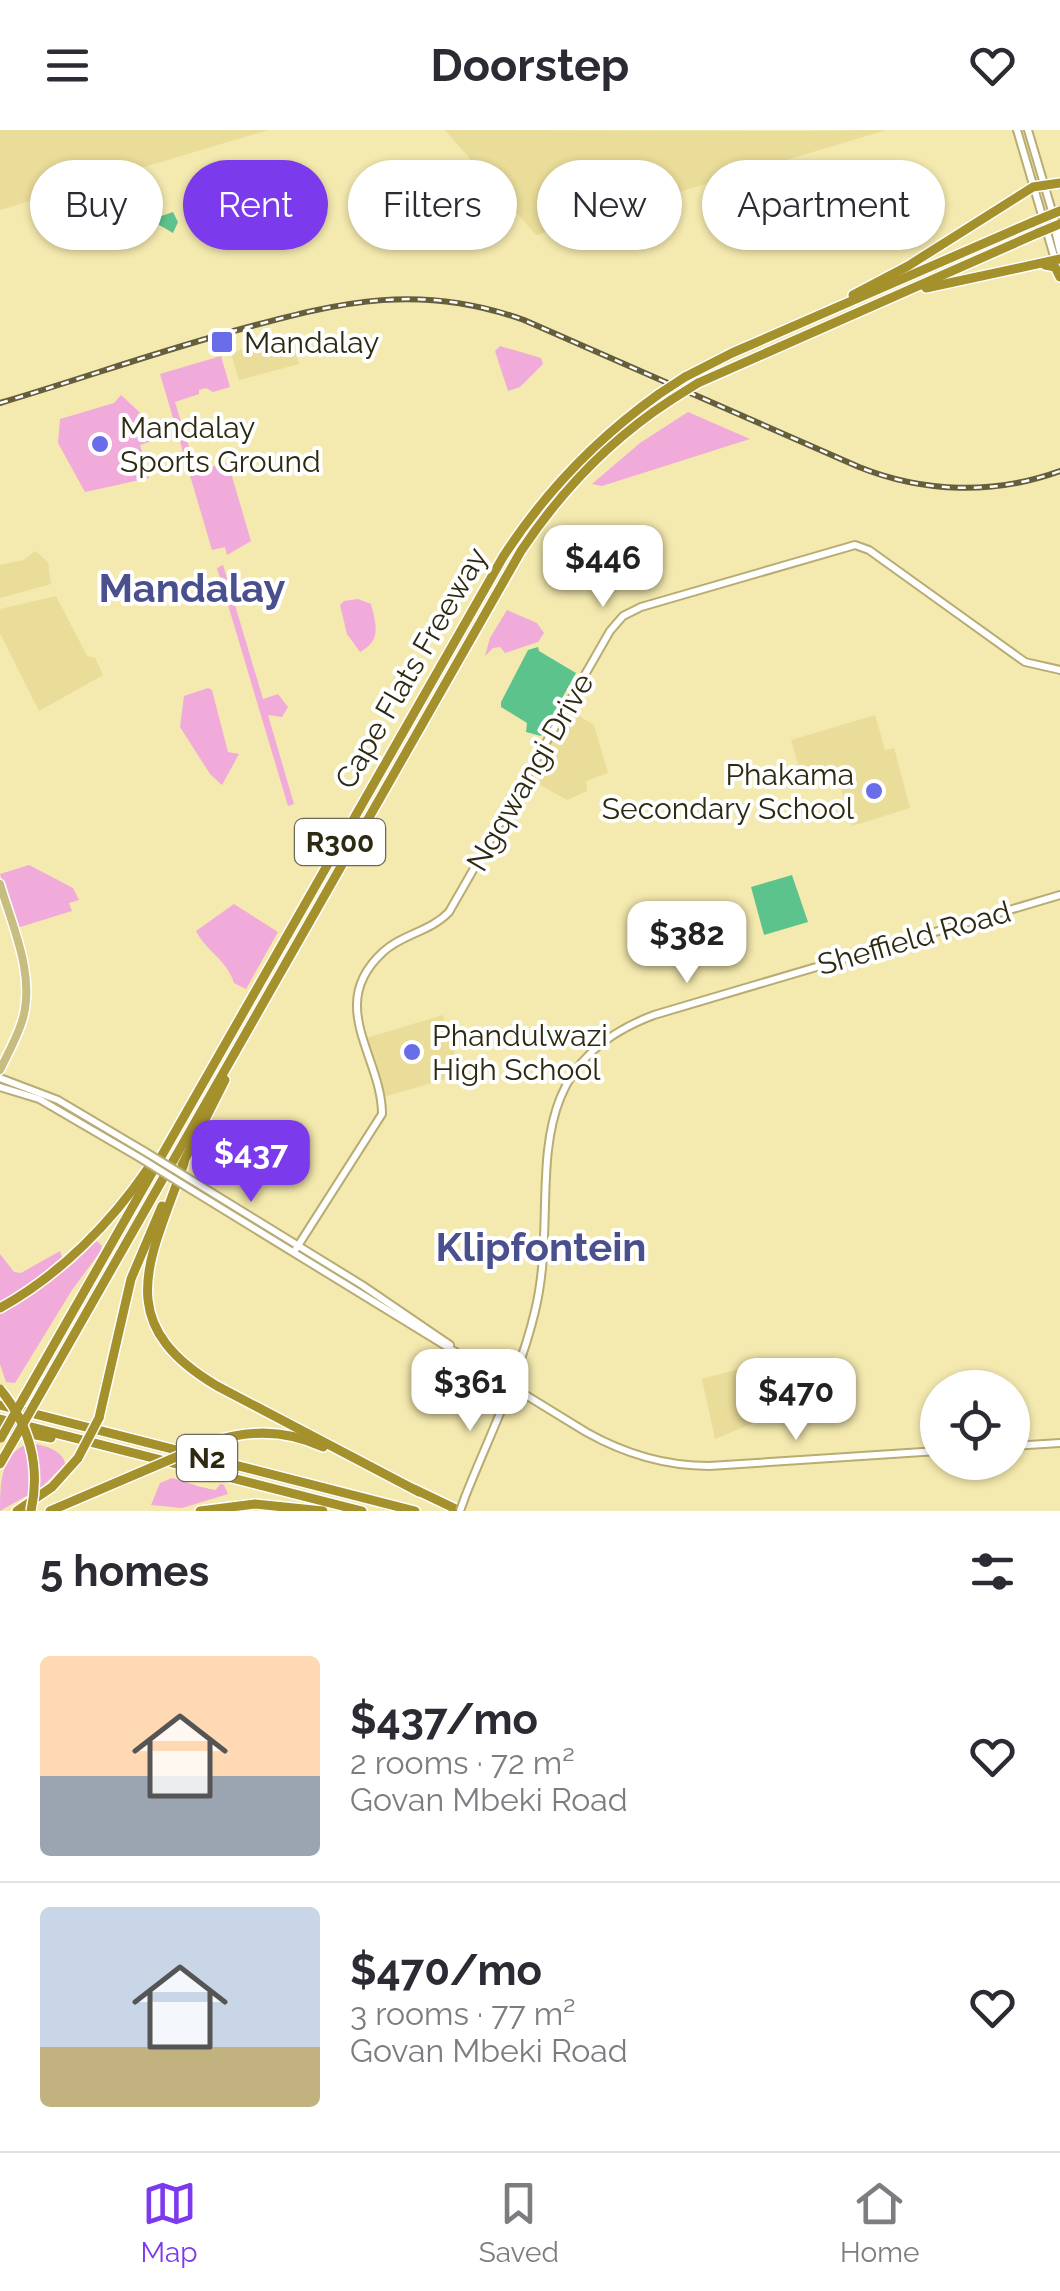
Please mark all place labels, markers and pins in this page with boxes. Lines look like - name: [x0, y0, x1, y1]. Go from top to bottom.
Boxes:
- place label: Mandalay: [244, 325, 379, 360]
- marker: Mandalay: [209, 329, 235, 355]
- place label: Mandalay Sports Ground: [120, 410, 321, 479]
- marker: Mandalay Sports Ground: [89, 433, 111, 455]
- pin: $446: [544, 525, 662, 610]
- place label: Phakama Secondary School: [602, 757, 855, 826]
- marker: Phakama Secondary School: [863, 780, 885, 802]
- pin: $382: [628, 901, 746, 986]
- place label: Phandulwazi High School: [432, 1018, 608, 1087]
- marker: Phandulwazi High School: [401, 1041, 423, 1063]
- pin: $437: [192, 1120, 310, 1205]
- pin: $361: [411, 1349, 529, 1434]
- pin: $470: [737, 1358, 855, 1443]

